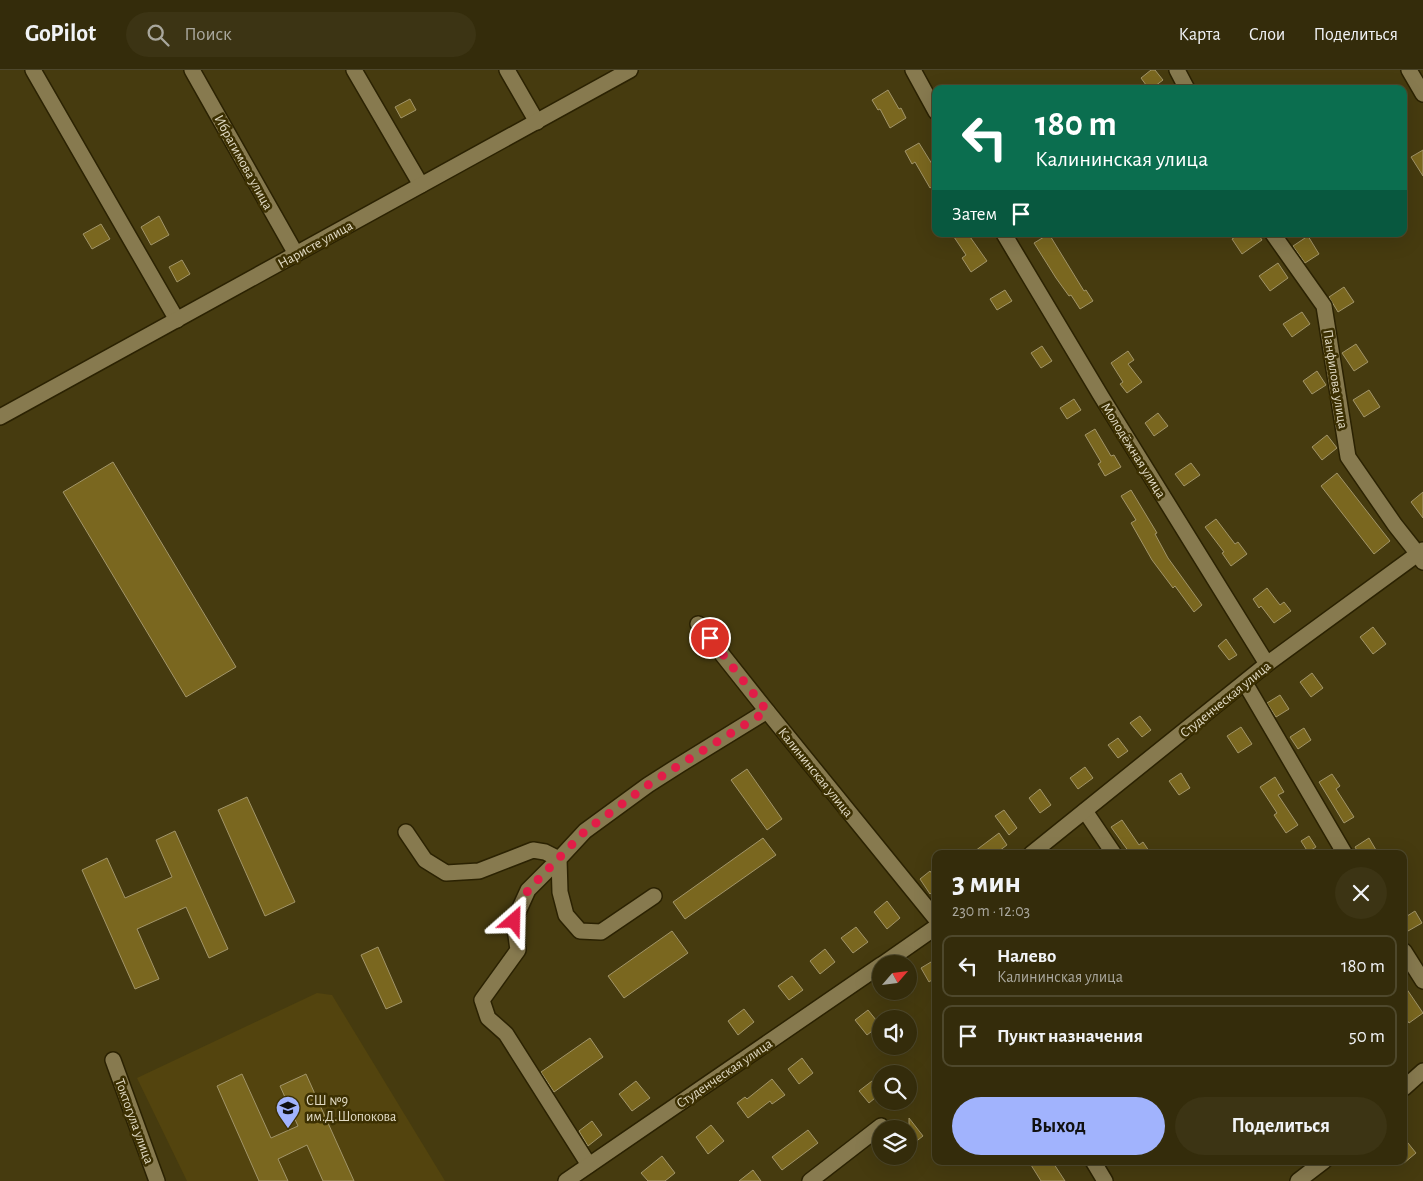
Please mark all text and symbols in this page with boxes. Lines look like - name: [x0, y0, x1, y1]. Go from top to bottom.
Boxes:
- search box: [126, 12, 476, 57]
- icon: search: [144, 21, 172, 49]
- text: GoPilot: [25, 22, 96, 46]
- text: Поиск: [184, 25, 232, 44]
- text: Карта: [1179, 26, 1221, 44]
- text: Слои: [1249, 26, 1285, 44]
- text: Поделиться: [1313, 26, 1398, 44]
- icon: left: [952, 105, 1017, 170]
- text: 180 m: [1035, 107, 1117, 142]
- street label: Ибрагимова улица: [211, 113, 275, 213]
- text: Калининская улица: [1035, 148, 1208, 170]
- icon: arrive: [1007, 200, 1035, 228]
- text: Затем: [952, 205, 997, 224]
- street label: Наристе улица: [276, 218, 356, 271]
- street label: Панфилова улица: [1320, 329, 1350, 430]
- street label: Молодёжная улица: [1098, 400, 1168, 501]
- pin: [689, 617, 731, 659]
- icon: arrive: [696, 624, 724, 652]
- street label: Студенческая улица: [1178, 659, 1274, 741]
- street label: Калининская улица: [775, 725, 856, 820]
- button: close: [1335, 867, 1387, 919]
- text: 3 мин: [952, 868, 1021, 898]
- position arrow: [487, 894, 539, 946]
- text: 230 m · 12:03: [952, 903, 1030, 919]
- text: Налево: [997, 947, 1056, 966]
- icon: left: [954, 952, 982, 980]
- north arrow: [872, 955, 918, 1000]
- map controls: [872, 955, 917, 1165]
- text: 180 m: [1341, 957, 1385, 976]
- text: Калининская улица: [997, 969, 1123, 985]
- button: sound: [872, 1010, 917, 1055]
- icon: arrive: [954, 1022, 982, 1050]
- text: Пункт назначения: [997, 1027, 1143, 1046]
- text: 50 m: [1349, 1027, 1385, 1046]
- street label: Студенческая улица: [674, 1036, 776, 1111]
- button: search: [872, 1065, 917, 1110]
- street label: Токтогула улица: [112, 1077, 156, 1166]
- place label: СШ №9 им.Д.Шопокова: [306, 1094, 397, 1124]
- school or university icon: СШ №9 им.Д.Шопокова: [275, 1095, 301, 1129]
- button: Выход: [952, 1097, 1165, 1155]
- button: Поделиться: [1175, 1097, 1387, 1155]
- button: layers: [872, 1120, 917, 1165]

